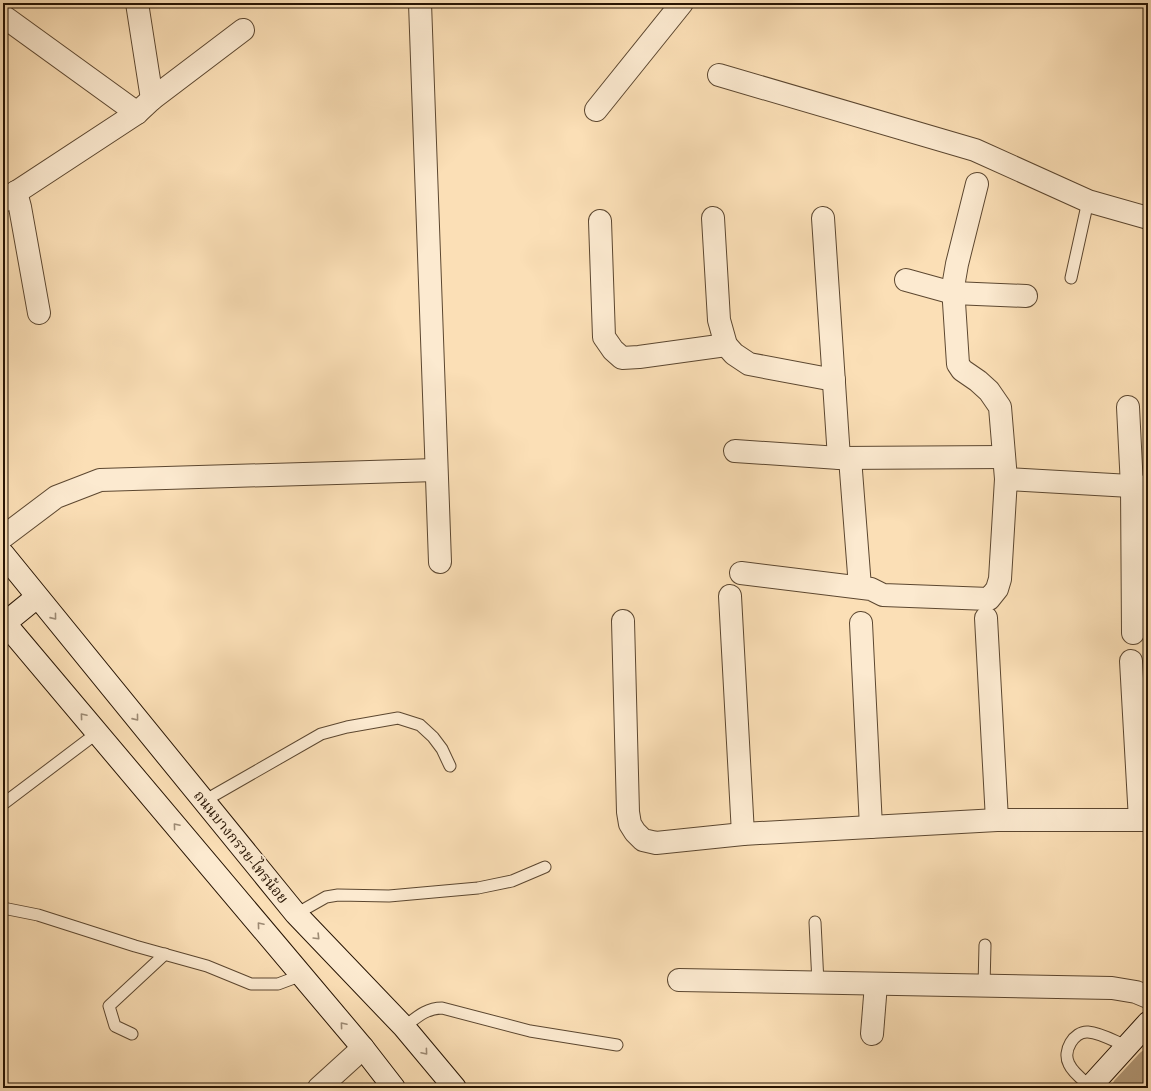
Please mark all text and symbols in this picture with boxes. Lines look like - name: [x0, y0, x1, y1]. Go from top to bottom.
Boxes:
- one-way arrow: [50, 613, 57, 620]
- one-way arrow: [80, 713, 87, 720]
- one-way arrow: [132, 713, 139, 720]
- street label: ถนนบางกรวย-ไทรน้อย: [190, 785, 294, 907]
- one-way arrow: [173, 823, 180, 831]
- one-way arrow: [257, 923, 264, 930]
- one-way arrow: [313, 932, 320, 939]
- one-way arrow: [341, 1022, 348, 1029]
- one-way arrow: [420, 1048, 427, 1055]

